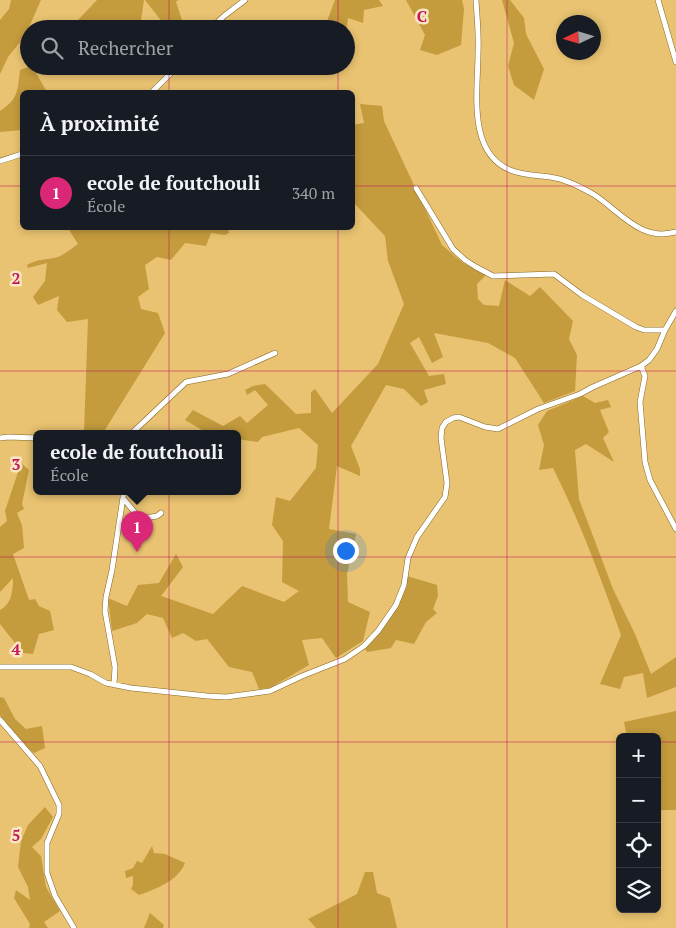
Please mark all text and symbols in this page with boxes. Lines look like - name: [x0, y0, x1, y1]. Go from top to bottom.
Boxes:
- text: C: [417, 5, 427, 27]
- north arrow: [556, 15, 601, 60]
- search box: [20, 20, 355, 75]
- icon: search: [38, 34, 66, 62]
- text: Rechercher: [78, 35, 173, 60]
- text: À proximité: [40, 109, 160, 137]
- text: ecole de foutchouli: [87, 170, 260, 195]
- text: 1: [51, 182, 61, 204]
- text: 340 m: [292, 182, 335, 204]
- text: École: [87, 195, 125, 217]
- text: 2: [11, 267, 21, 289]
- popup: [33, 430, 241, 495]
- text: ecole de foutchouli: [50, 439, 224, 464]
- text: 3: [11, 453, 21, 475]
- text: École: [50, 464, 89, 486]
- pin: 1: [121, 511, 153, 552]
- your location: [333, 538, 359, 564]
- text: 4: [11, 638, 21, 660]
- map controls: [616, 733, 661, 913]
- button: +: [616, 733, 661, 778]
- button: −: [616, 778, 661, 823]
- button: locate: [616, 823, 661, 868]
- text: 5: [11, 824, 21, 846]
- button: layers: [616, 868, 661, 913]

